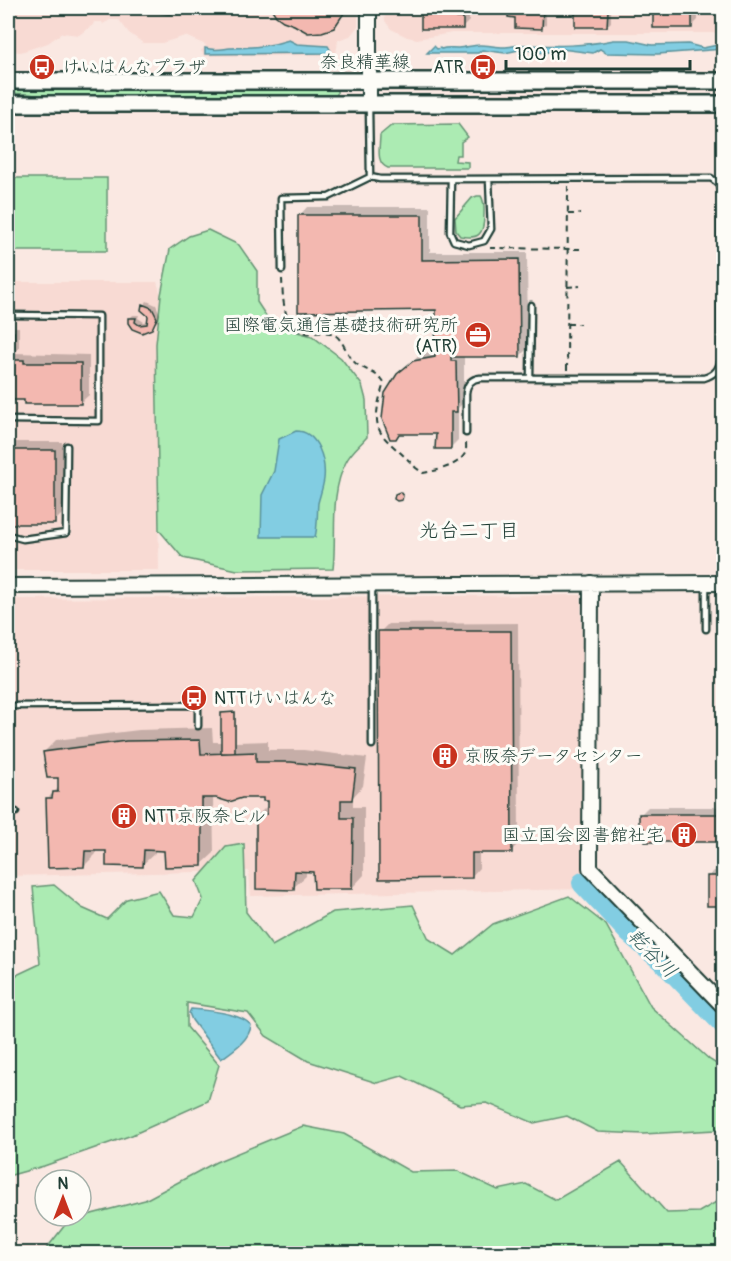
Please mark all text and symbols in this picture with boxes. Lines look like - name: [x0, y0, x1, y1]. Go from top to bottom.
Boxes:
- scale bar: [506, 33, 690, 71]
- text: 100 m: [515, 43, 567, 66]
- street label: 奈良精華線: [320, 51, 410, 74]
- bus stop icon: けいはんなプラザ: [27, 52, 57, 82]
- bus stop icon: ATR: [468, 52, 498, 82]
- place label: けいはんなプラザ: [62, 56, 206, 79]
- place label: ATR: [433, 56, 464, 79]
- place label: 国際電気通信基礎技術研究所 (ATR): [224, 314, 458, 358]
- office icon: 国際電気通信基礎技術研究所 (ATR): [463, 320, 493, 350]
- district label: 光台二丁目: [419, 518, 519, 543]
- bus stop icon: NTTけいはんな: [179, 683, 209, 713]
- place label: NTTけいはんな: [214, 687, 336, 710]
- building icon: 京阪奈データセンター: [430, 741, 460, 771]
- place label: 京阪奈データセンター: [464, 745, 643, 768]
- building icon: NTT京阪奈ビル: [109, 801, 139, 831]
- place label: NTT京阪奈ビル: [144, 805, 266, 828]
- building icon: 国立国会図書館社宅: [669, 820, 699, 850]
- place label: 国立国会図書館社宅: [502, 824, 664, 847]
- water label: 乾谷川: [623, 923, 683, 983]
- north arrow: [33, 1168, 93, 1228]
- text: N: [58, 1174, 69, 1194]

